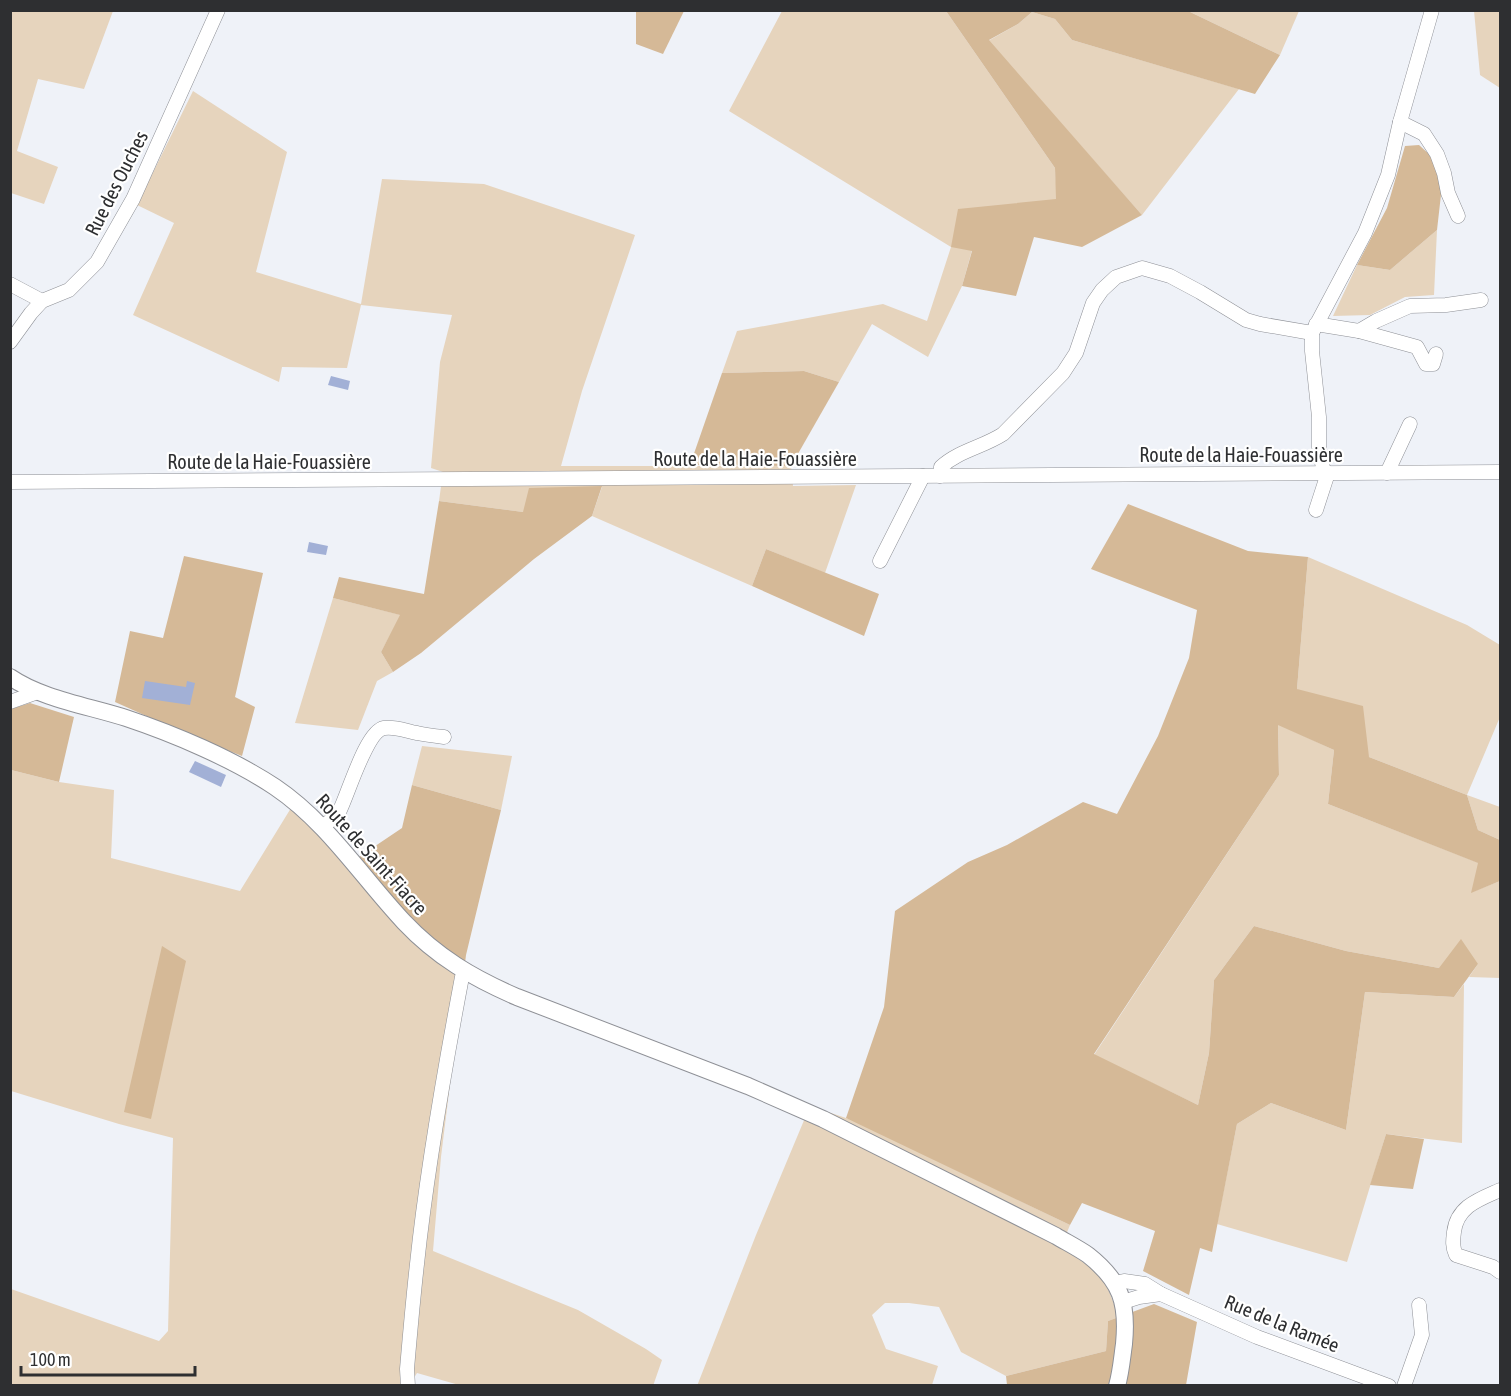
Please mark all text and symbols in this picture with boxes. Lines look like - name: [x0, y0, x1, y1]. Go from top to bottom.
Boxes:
- street label: Rue des Ouches: [80, 127, 152, 239]
- street label: Route de la Haie-Fouassière: [1139, 443, 1343, 466]
- street label: Route de la Haie-Fouassière: [653, 447, 857, 470]
- street label: Route de la Haie-Fouassière: [167, 450, 371, 473]
- street label: Route de Saint-Fiacre: [312, 789, 432, 919]
- street label: Rue de la Ramée: [1221, 1290, 1343, 1356]
- scale bar: [21, 1339, 195, 1377]
- text: 100 m: [30, 1349, 71, 1370]

